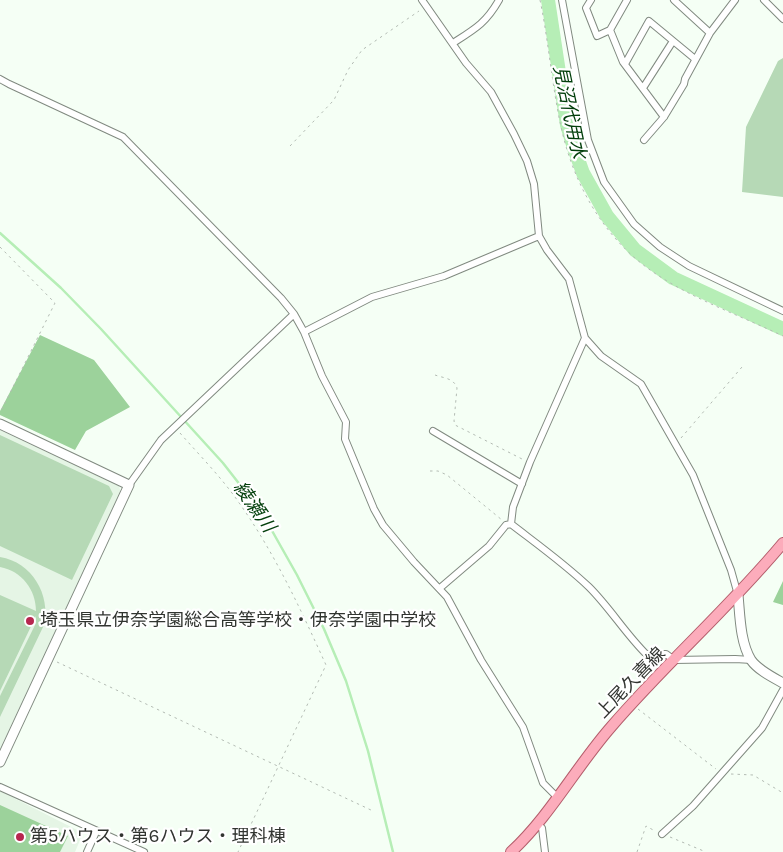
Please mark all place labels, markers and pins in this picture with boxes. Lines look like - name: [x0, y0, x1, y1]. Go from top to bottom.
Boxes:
- place label: 埼玉県立伊奈学園総合高等学校・伊奈学園中学校: [40, 610, 436, 632]
- marker: 埼玉県立伊奈学園総合高等学校・伊奈学園中学校: [24, 615, 36, 627]
- place label: 第5ハウス・第6ハウス・理科棟: [30, 826, 285, 848]
- marker: 第5ハウス・第6ハウス・理科棟: [14, 831, 26, 843]

